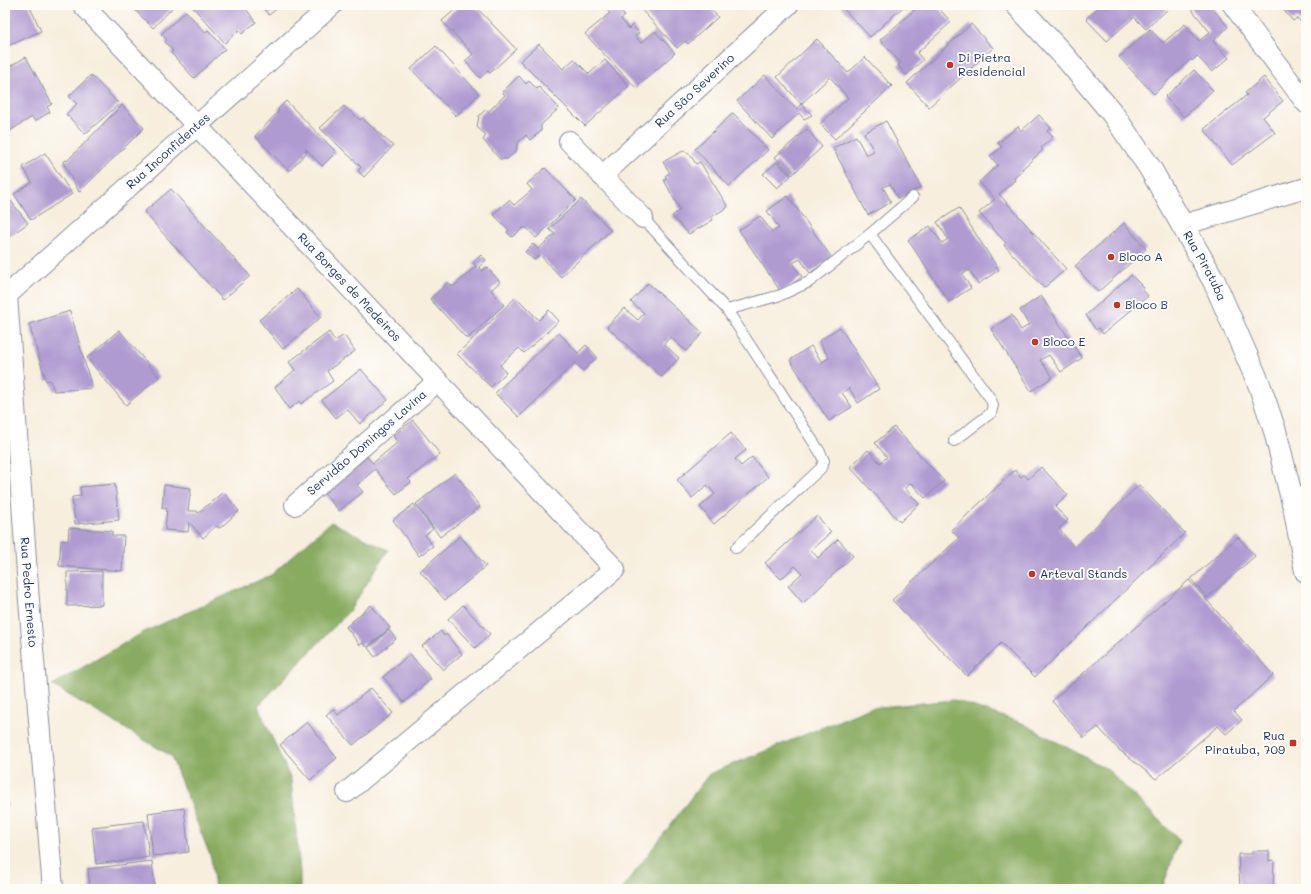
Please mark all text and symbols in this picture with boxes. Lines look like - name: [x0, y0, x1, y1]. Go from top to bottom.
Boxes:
- street label: Rua São Severino: [651, 49, 737, 131]
- place label: Di Pietra Residencial: [958, 49, 1026, 79]
- marker: Di Pietra Residencial: [945, 60, 955, 70]
- street label: Rua Inconfidentes: [122, 109, 213, 192]
- street label: Rua Piratuba: [1180, 228, 1231, 303]
- street label: Rua Borges de Medeiros: [295, 229, 405, 345]
- place label: Bloco A: [1119, 248, 1163, 264]
- marker: Bloco A: [1106, 252, 1116, 262]
- place label: Bloco B: [1125, 296, 1168, 312]
- marker: Bloco B: [1112, 300, 1122, 310]
- place label: Bloco E: [1043, 333, 1086, 349]
- marker: Bloco E: [1030, 337, 1040, 347]
- street label: Servidão Domingos Lavina: [303, 386, 429, 498]
- street label: Rua Pedro Ernesto: [17, 537, 42, 648]
- place label: Arteval Stands: [1040, 565, 1127, 581]
- marker: Arteval Stands: [1027, 569, 1037, 579]
- place label: Rua Piratuba, 709: [1205, 727, 1285, 757]
- marker: Rua Piratuba, 709: [1288, 738, 1298, 748]

